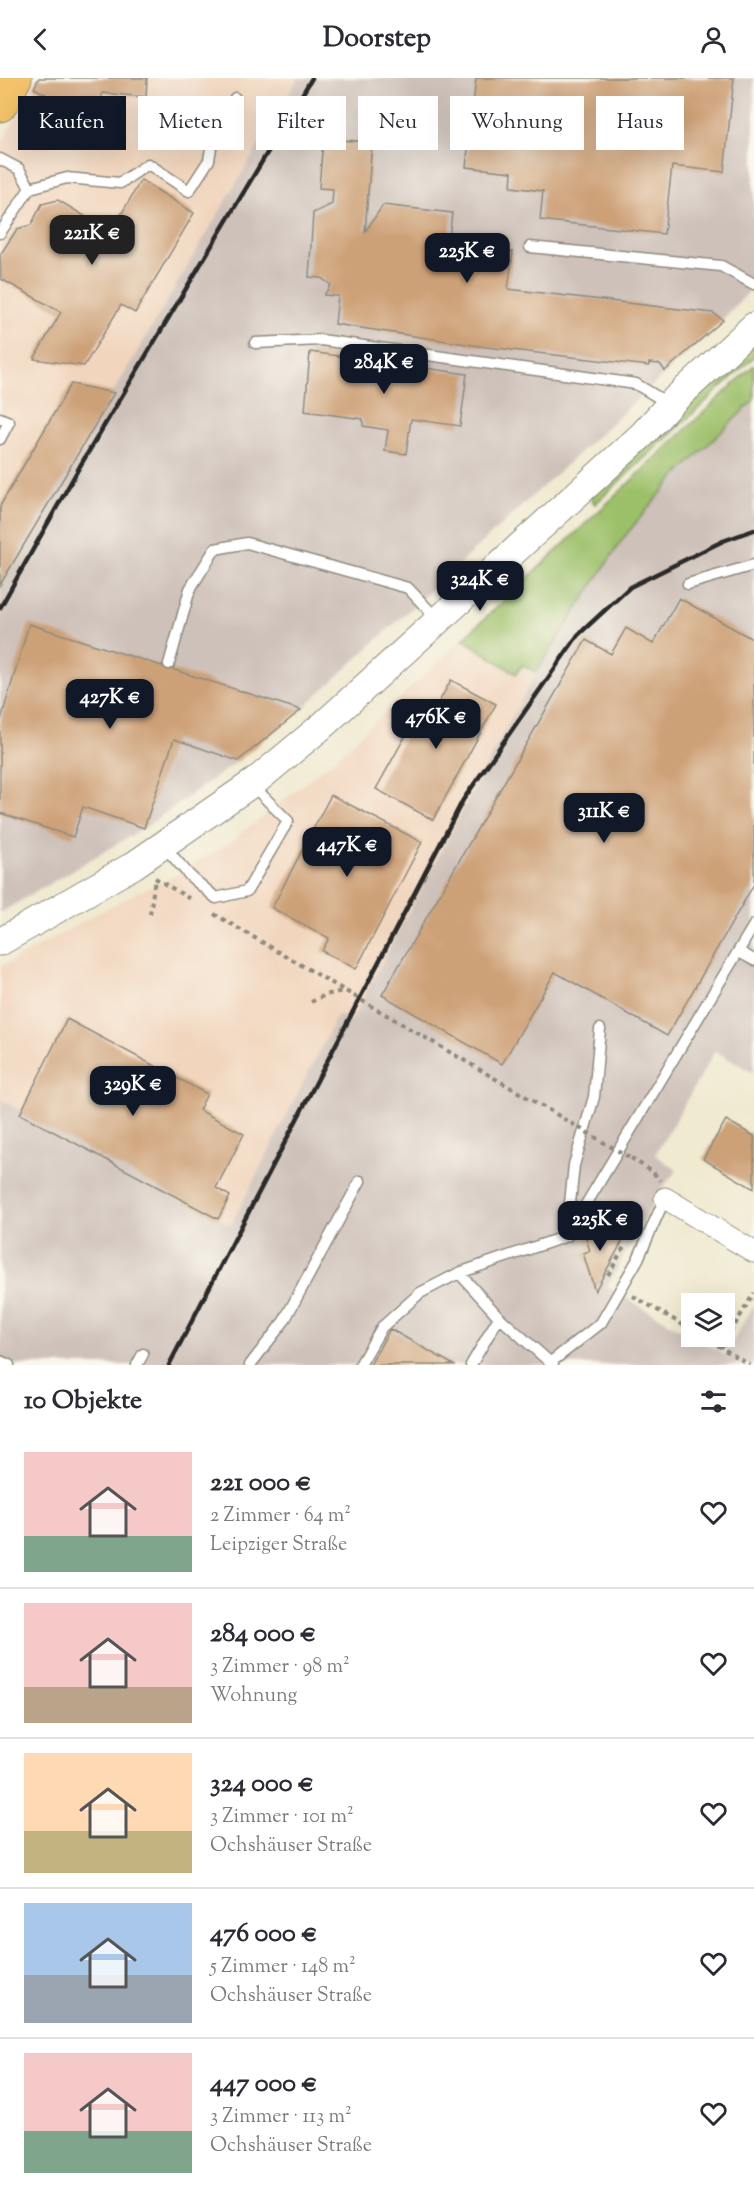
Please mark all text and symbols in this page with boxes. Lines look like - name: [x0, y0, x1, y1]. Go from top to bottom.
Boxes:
- text: Doorstep: [323, 20, 431, 59]
- icon: back: [24, 23, 57, 56]
- icon: person: [697, 23, 730, 56]
- chip: Kaufen: [18, 96, 126, 150]
- chip: Mieten: [138, 96, 244, 150]
- chip: Filter: [256, 96, 346, 150]
- chip: Neu: [358, 96, 438, 150]
- chip: Wohnung: [450, 96, 584, 150]
- chip: Haus: [596, 96, 684, 150]
- pin: 221K €: [43, 215, 141, 266]
- text: 221K €: [64, 220, 120, 249]
- pin: 225K €: [418, 233, 516, 284]
- text: 225K €: [439, 238, 495, 267]
- pin: 284K €: [335, 344, 433, 395]
- text: 284K €: [354, 349, 414, 378]
- pin: 324K €: [431, 561, 529, 612]
- text: 324K €: [451, 566, 509, 595]
- pin: 427K €: [61, 679, 159, 730]
- text: 427K €: [80, 684, 140, 713]
- pin: 476K €: [387, 699, 485, 750]
- text: 476K €: [405, 704, 467, 733]
- pin: 311K €: [555, 793, 653, 844]
- text: 311K €: [578, 798, 630, 827]
- pin: 447K €: [298, 827, 396, 878]
- text: 447K €: [316, 832, 378, 861]
- pin: 329K €: [84, 1066, 182, 1117]
- text: 329K €: [104, 1071, 162, 1100]
- pin: 225K €: [551, 1201, 649, 1252]
- text: 225K €: [572, 1206, 628, 1235]
- map controls: [681, 1293, 735, 1347]
- button: layers: [681, 1293, 735, 1347]
- text: 10 Objekte: [24, 1383, 142, 1420]
- icon: filters: [697, 1385, 730, 1418]
- text: 221 000 €: [210, 1465, 311, 1502]
- icon: home: [72, 1476, 144, 1548]
- icon: heart: [697, 1496, 730, 1529]
- text: 2 Zimmer · 64 m²: [210, 1502, 351, 1531]
- text: Leipziger Straße: [210, 1531, 347, 1560]
- text: 284 000 €: [210, 1616, 316, 1653]
- icon: home: [72, 1627, 144, 1699]
- icon: heart: [697, 1647, 730, 1680]
- text: 3 Zimmer · 98 m²: [210, 1653, 350, 1682]
- text: Wohnung: [210, 1682, 297, 1711]
- text: 324 000 €: [210, 1766, 314, 1803]
- icon: home: [72, 1777, 144, 1849]
- icon: heart: [697, 1797, 730, 1830]
- text: 3 Zimmer · 101 m²: [210, 1803, 354, 1832]
- text: Ochshäuser Straße: [210, 1832, 372, 1861]
- text: 476 000 €: [210, 1916, 317, 1953]
- icon: home: [72, 1927, 144, 1999]
- icon: heart: [697, 1947, 730, 1980]
- text: 5 Zimmer · 148 m²: [210, 1953, 356, 1982]
- text: Ochshäuser Straße: [210, 1982, 372, 2011]
- text: 447 000 €: [210, 2066, 318, 2103]
- icon: home: [72, 2077, 144, 2149]
- icon: heart: [697, 2097, 730, 2130]
- text: 3 Zimmer · 113 m²: [210, 2103, 352, 2132]
- text: Ochshäuser Straße: [210, 2132, 372, 2161]

